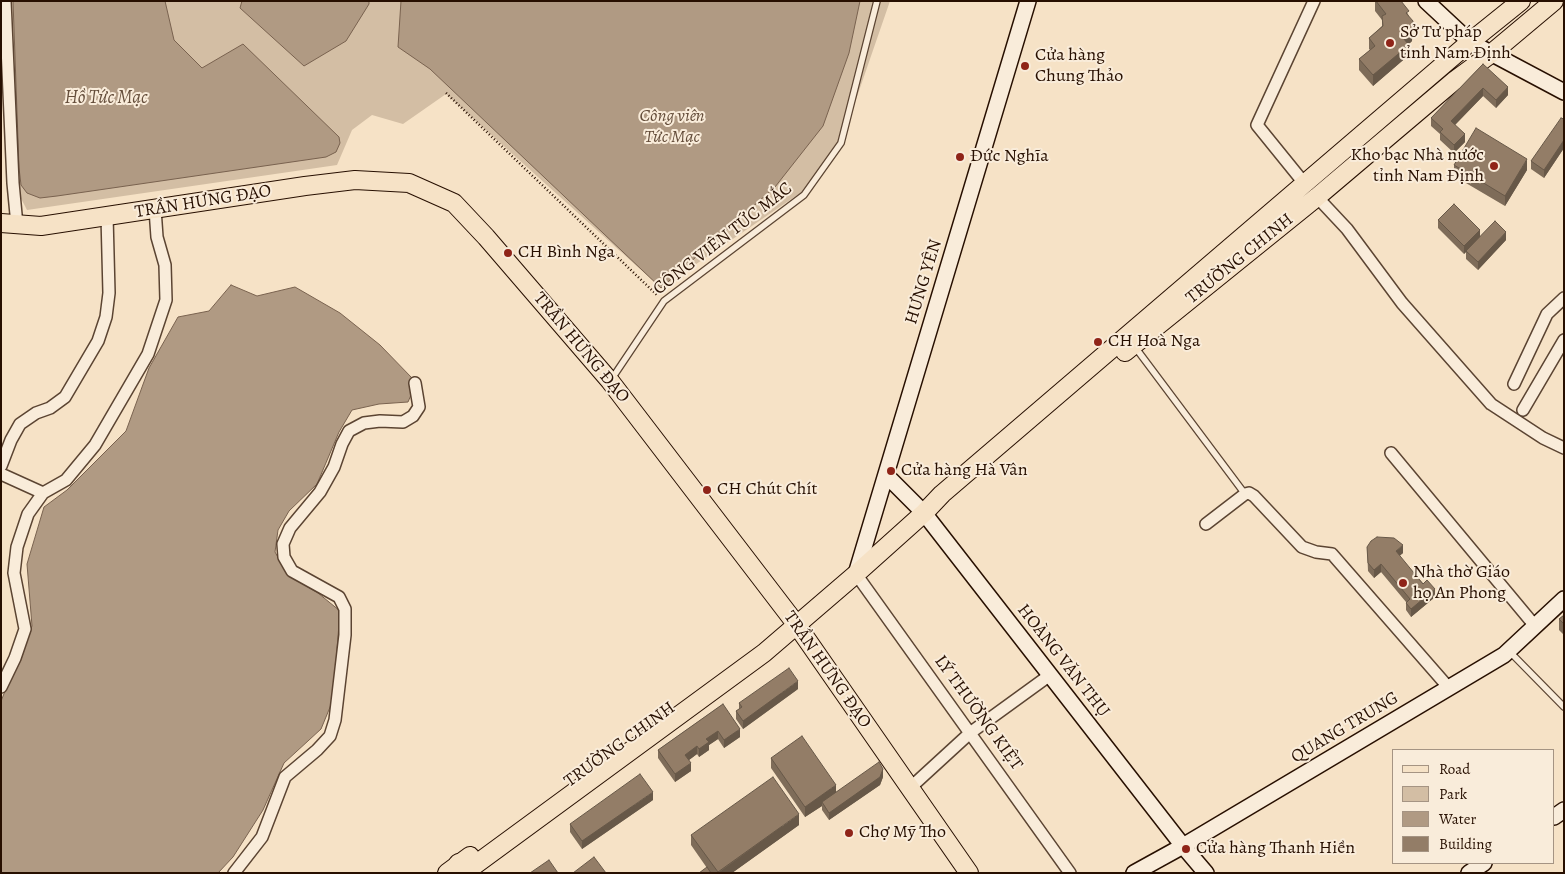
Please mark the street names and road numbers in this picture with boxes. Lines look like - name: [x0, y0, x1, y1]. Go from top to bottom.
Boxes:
- street label: CÔNG VIÊN TỨC MẮC: [649, 178, 797, 300]
- street label: TRẦN HƯNG ĐẠO: [133, 181, 273, 223]
- street label: TRƯỜNG CHINH: [1182, 209, 1298, 309]
- street label: HƯNG YÊN: [901, 237, 947, 327]
- street label: TRẦN HƯNG ĐẠO: [528, 288, 634, 408]
- street label: HOÀNG VĂN THỤ: [1012, 600, 1114, 722]
- street label: TRẦN HƯNG ĐẠO: [779, 607, 875, 733]
- street label: LÝ THƯỜNG KIỆT: [929, 651, 1027, 775]
- street label: QUANG TRUNG: [1287, 688, 1403, 768]
- street label: TRƯỜNG CHINH: [560, 697, 680, 793]

